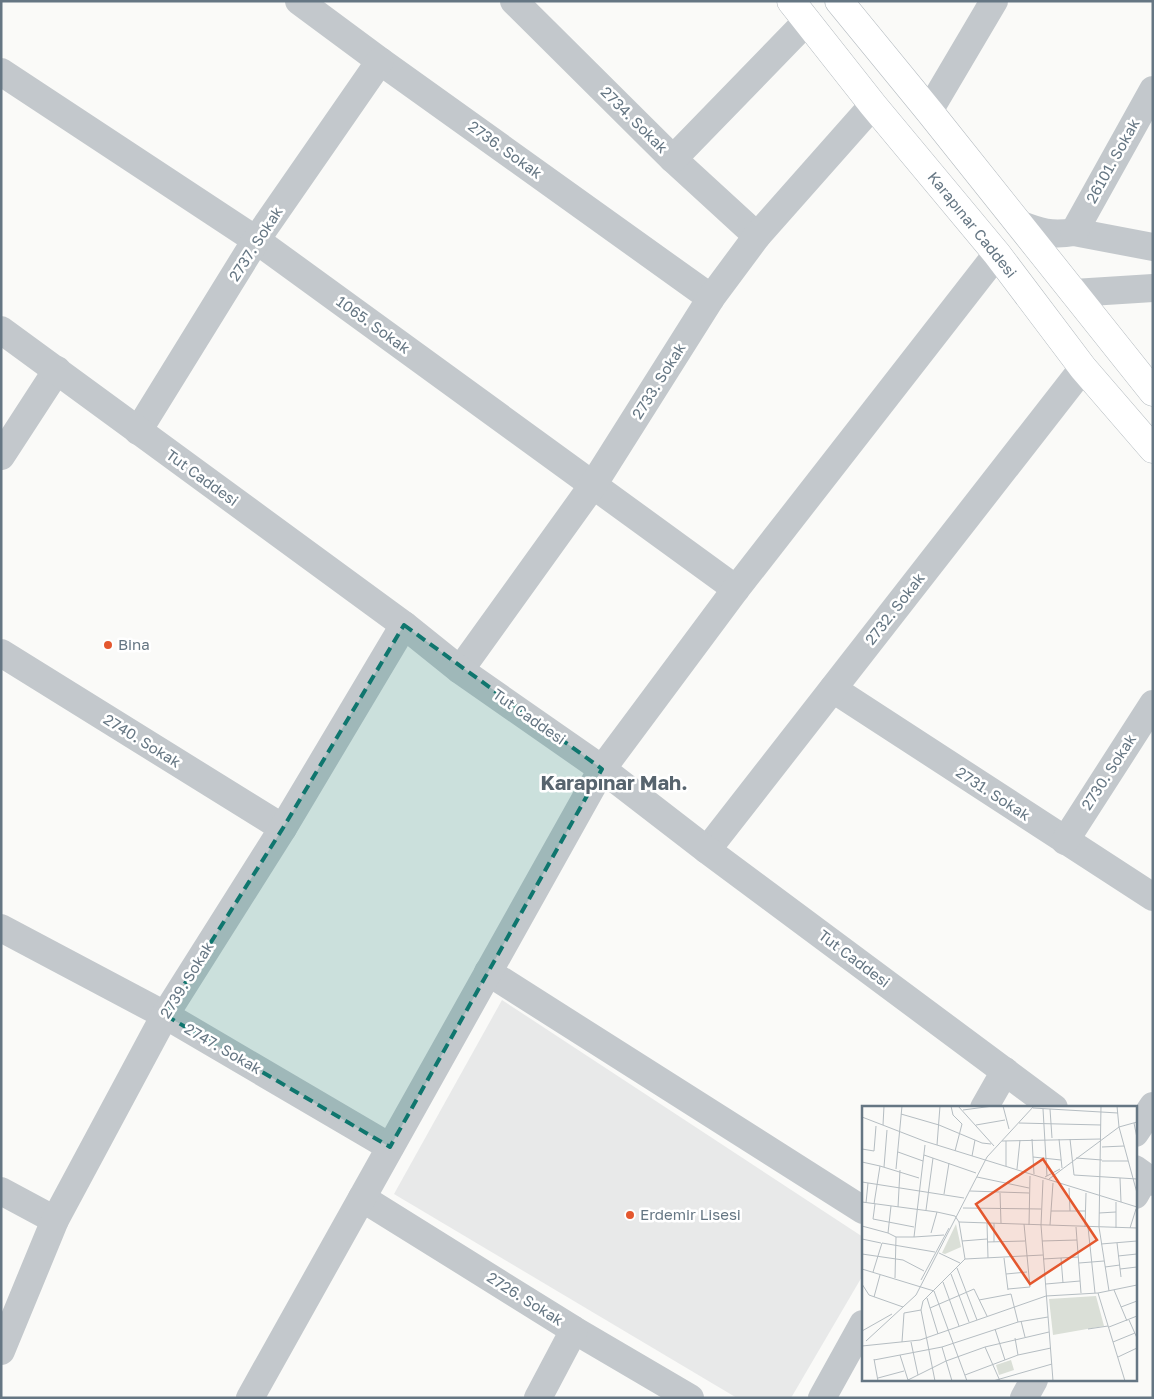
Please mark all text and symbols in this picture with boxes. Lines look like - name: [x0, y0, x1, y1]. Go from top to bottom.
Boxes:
- street label: 2734. Sokak: [598, 82, 672, 157]
- street label: 26101. Sokak: [1082, 115, 1143, 206]
- street label: 2736. Sokak: [465, 116, 546, 182]
- street label: Karapınar Caddesi: [924, 168, 1021, 281]
- street label: 2737. Sokak: [224, 202, 286, 284]
- street label: 1065. Sokak: [333, 291, 414, 357]
- street label: 2733. Sokak: [628, 339, 689, 422]
- street label: Tut Caddesi: [163, 445, 242, 509]
- street label: 2732. Sokak: [861, 568, 928, 648]
- place label: Bina: [118, 635, 150, 653]
- marker: Bina: [102, 639, 114, 651]
- street label: Tut Caddesi: [490, 685, 569, 748]
- street label: 2740. Sokak: [101, 709, 185, 771]
- street label: 2730. Sokak: [1077, 730, 1140, 813]
- street label: 2731. Sokak: [953, 763, 1034, 824]
- district label: Karapınar Mah.: [540, 770, 688, 794]
- street label: Tut Caddesi: [815, 926, 894, 991]
- street label: 2739. Sokak: [156, 938, 217, 1021]
- street label: 2747. Sokak: [182, 1019, 266, 1078]
- inset map: [862, 1106, 1136, 1382]
- place label: Erdemir Lisesi: [640, 1205, 741, 1223]
- marker: Erdemir Lisesi: [624, 1209, 636, 1221]
- street label: 2726. Sokak: [484, 1268, 567, 1329]

